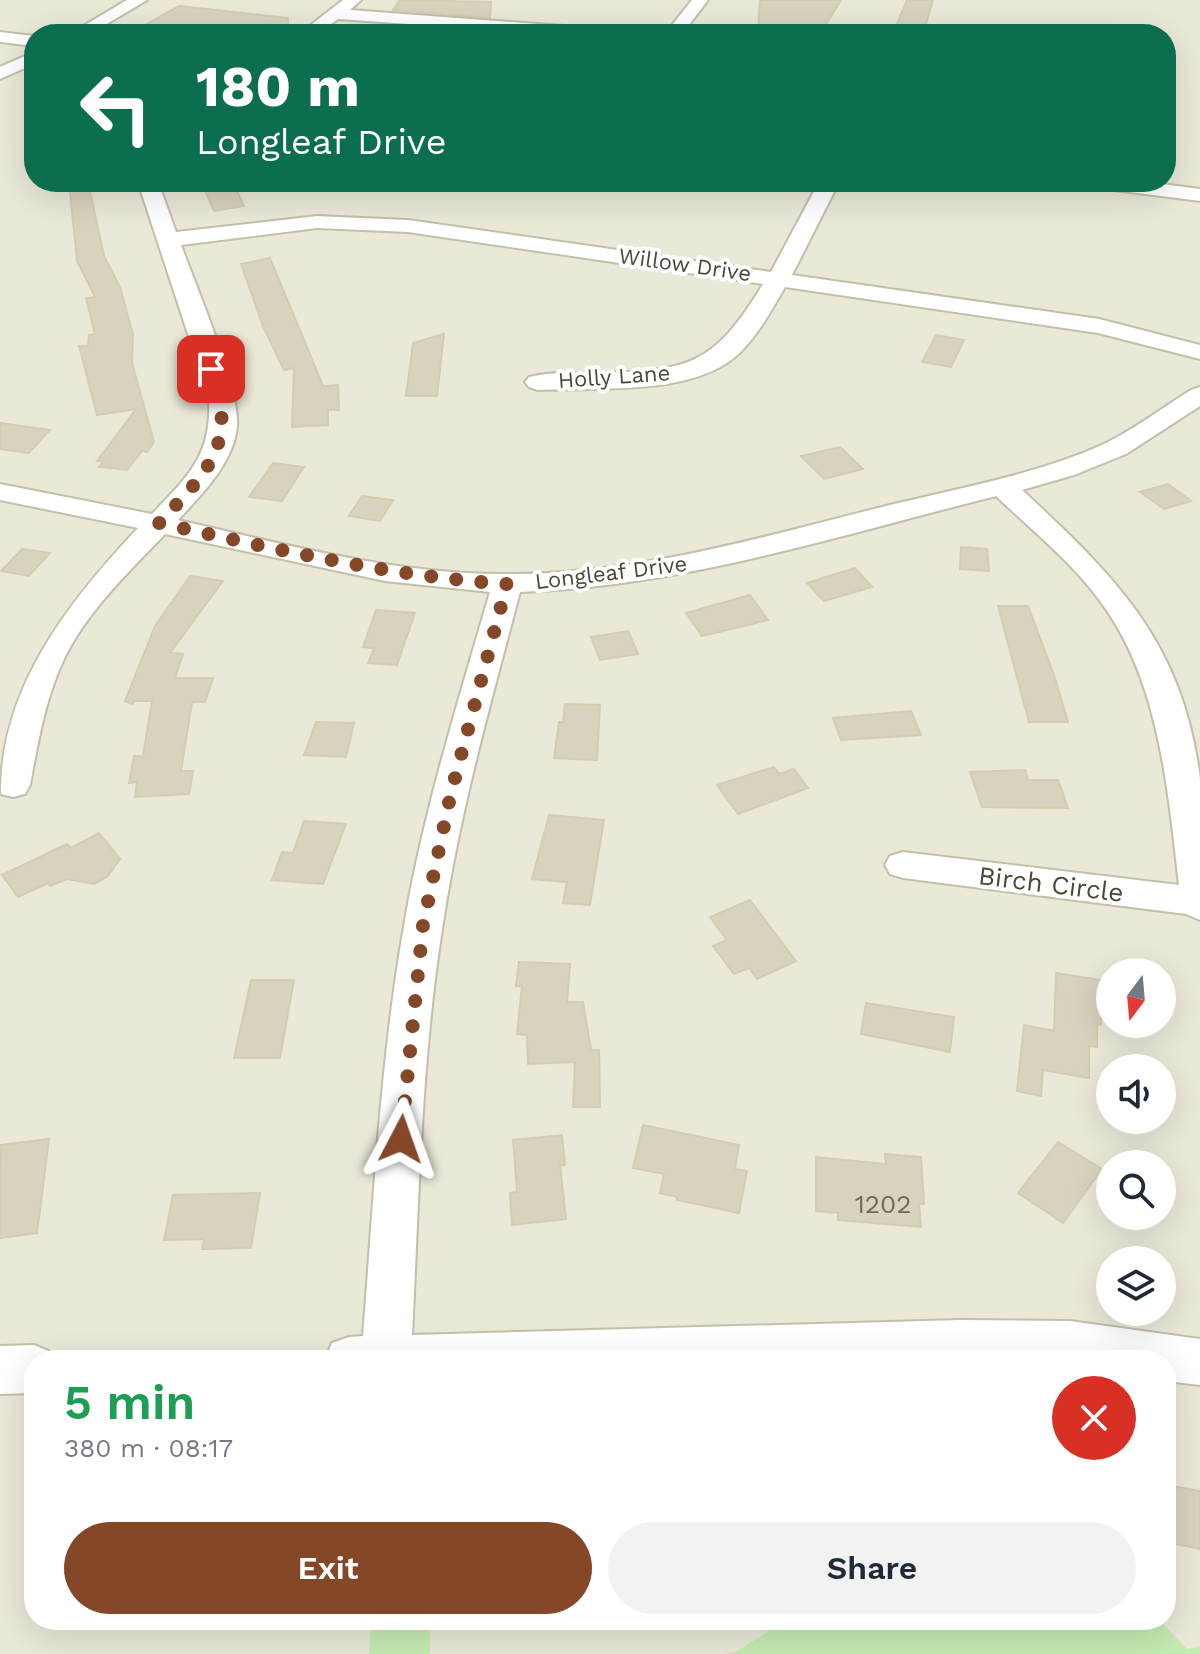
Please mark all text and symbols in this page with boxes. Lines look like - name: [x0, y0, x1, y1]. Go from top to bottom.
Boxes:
- text: 180 m: [196, 54, 360, 120]
- icon: left: [64, 56, 168, 160]
- text: Longleaf Drive: [196, 121, 447, 163]
- street label: Willow Drive: [617, 243, 753, 286]
- pin: [177, 335, 245, 403]
- icon: arrive: [189, 347, 233, 391]
- street label: Holly Lane: [557, 360, 671, 393]
- street label: Longleaf Drive: [534, 551, 689, 594]
- street label: Birch Circle: [977, 860, 1125, 908]
- north arrow: [1096, 958, 1176, 1038]
- map controls: [1096, 958, 1176, 1326]
- button: sound: [1096, 1054, 1176, 1134]
- position arrow: [359, 1097, 443, 1181]
- button: search: [1096, 1150, 1176, 1230]
- house number: 1202: [855, 1189, 911, 1219]
- button: layers: [1096, 1246, 1176, 1326]
- text: 5 min: [64, 1374, 195, 1431]
- button: close: [1052, 1376, 1136, 1460]
- text: 380 m · 08:17: [64, 1433, 233, 1463]
- button: Exit: [64, 1522, 592, 1614]
- button: Share: [608, 1522, 1136, 1614]

